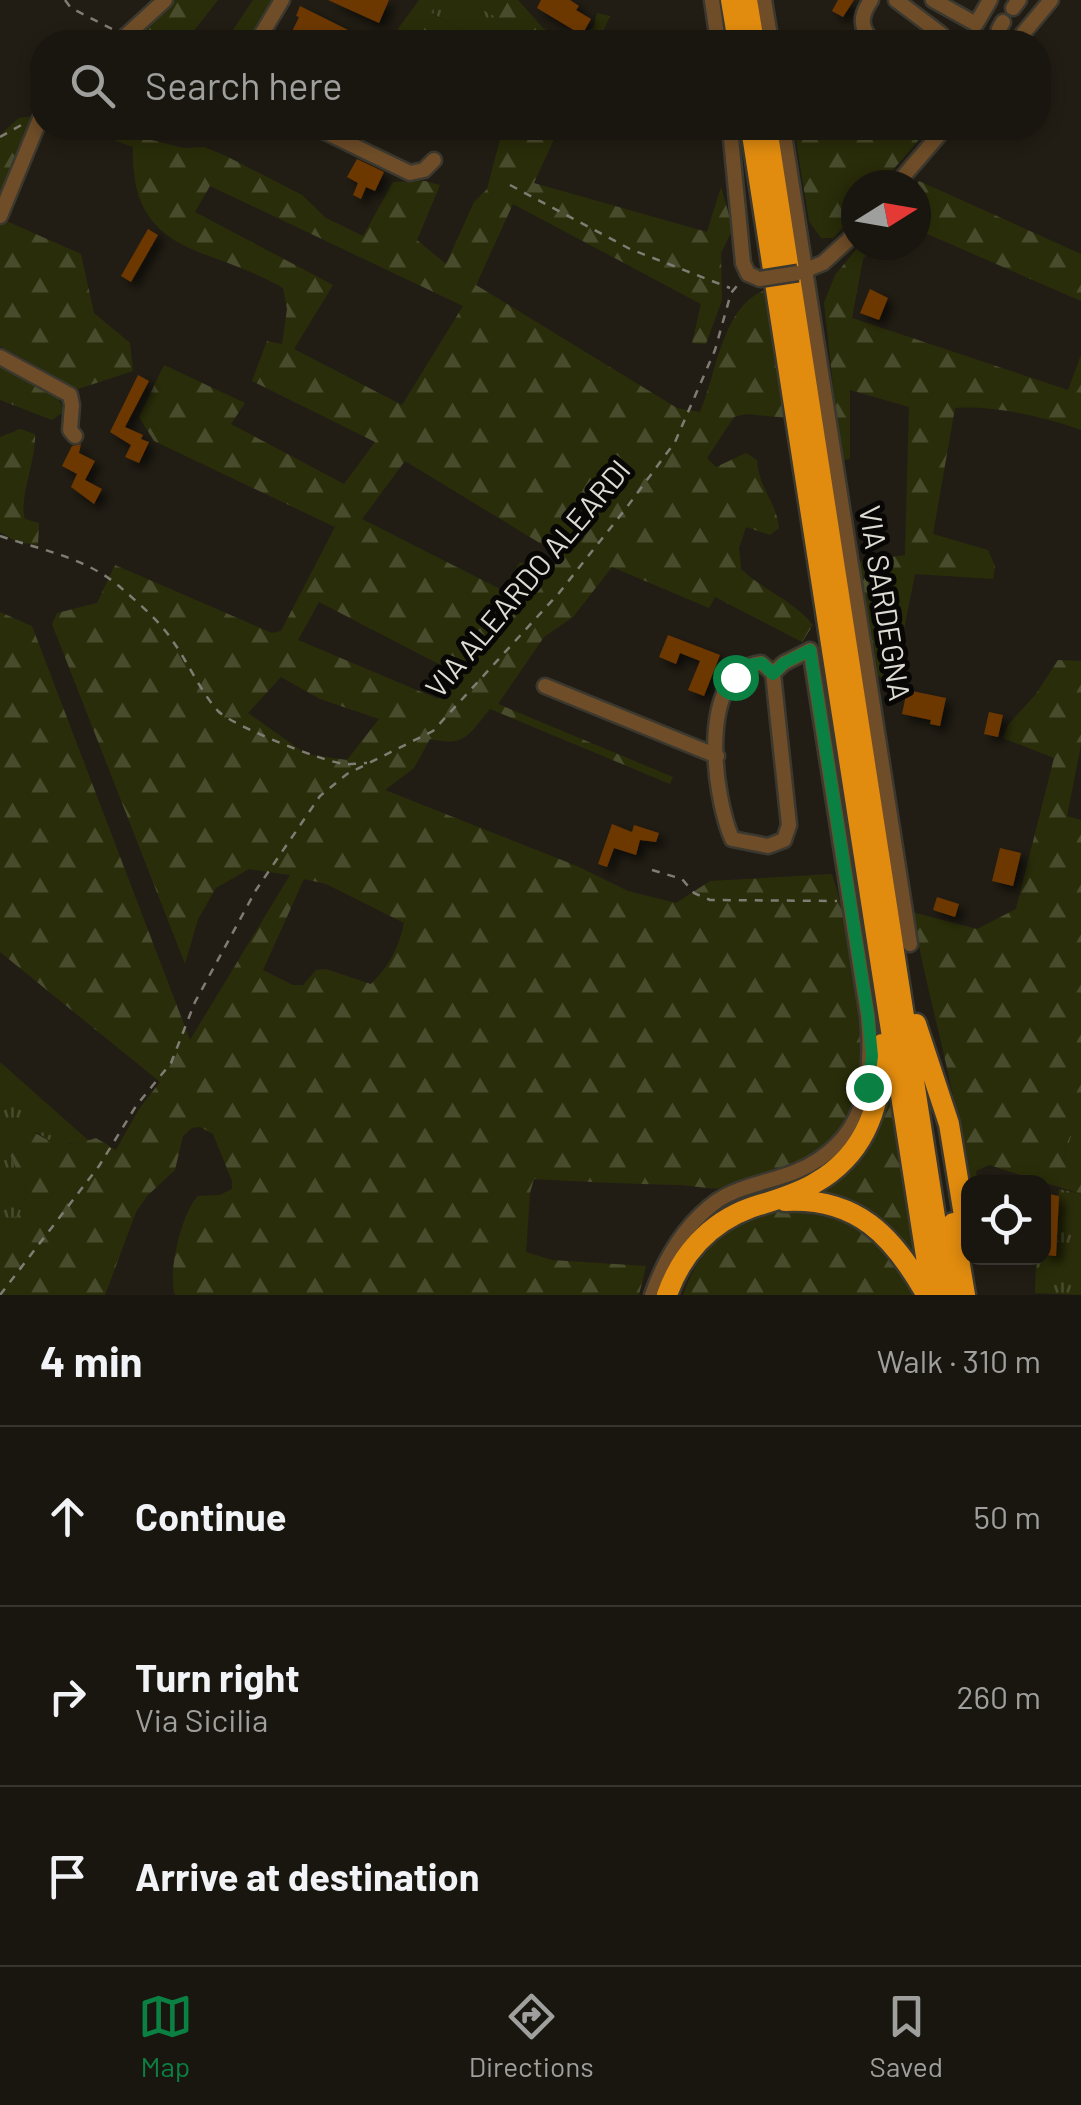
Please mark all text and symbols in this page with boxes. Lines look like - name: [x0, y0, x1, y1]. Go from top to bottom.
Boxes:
- search box: [30, 30, 1051, 140]
- icon: search: [65, 58, 120, 113]
- text: Search here: [145, 62, 343, 108]
- north arrow: [841, 170, 931, 260]
- street label: VIA ALEARDO ALEARDI: [417, 452, 637, 704]
- street label: VIA SARDEGNA: [853, 503, 919, 703]
- route start: [713, 655, 759, 701]
- route end: [846, 1065, 892, 1111]
- map controls: [961, 1175, 1051, 1265]
- button: locate: [961, 1175, 1051, 1265]
- text: 4 min: [40, 1335, 143, 1385]
- text: Walk · 310 m: [877, 1341, 1041, 1379]
- icon: ahead: [40, 1489, 95, 1544]
- text: Continue: [135, 1493, 286, 1539]
- text: 50 m: [974, 1497, 1041, 1535]
- text: Turn right: [135, 1654, 300, 1700]
- icon: right: [40, 1669, 95, 1724]
- text: 260 m: [956, 1677, 1041, 1715]
- text: Via Sicilia: [135, 1700, 268, 1738]
- icon: arrive: [40, 1849, 95, 1904]
- text: Arrive at destination: [135, 1853, 480, 1899]
- tab: Map: [138, 1989, 193, 2083]
- tab: Directions: [469, 1989, 594, 2083]
- tab: Saved: [870, 1989, 943, 2083]

